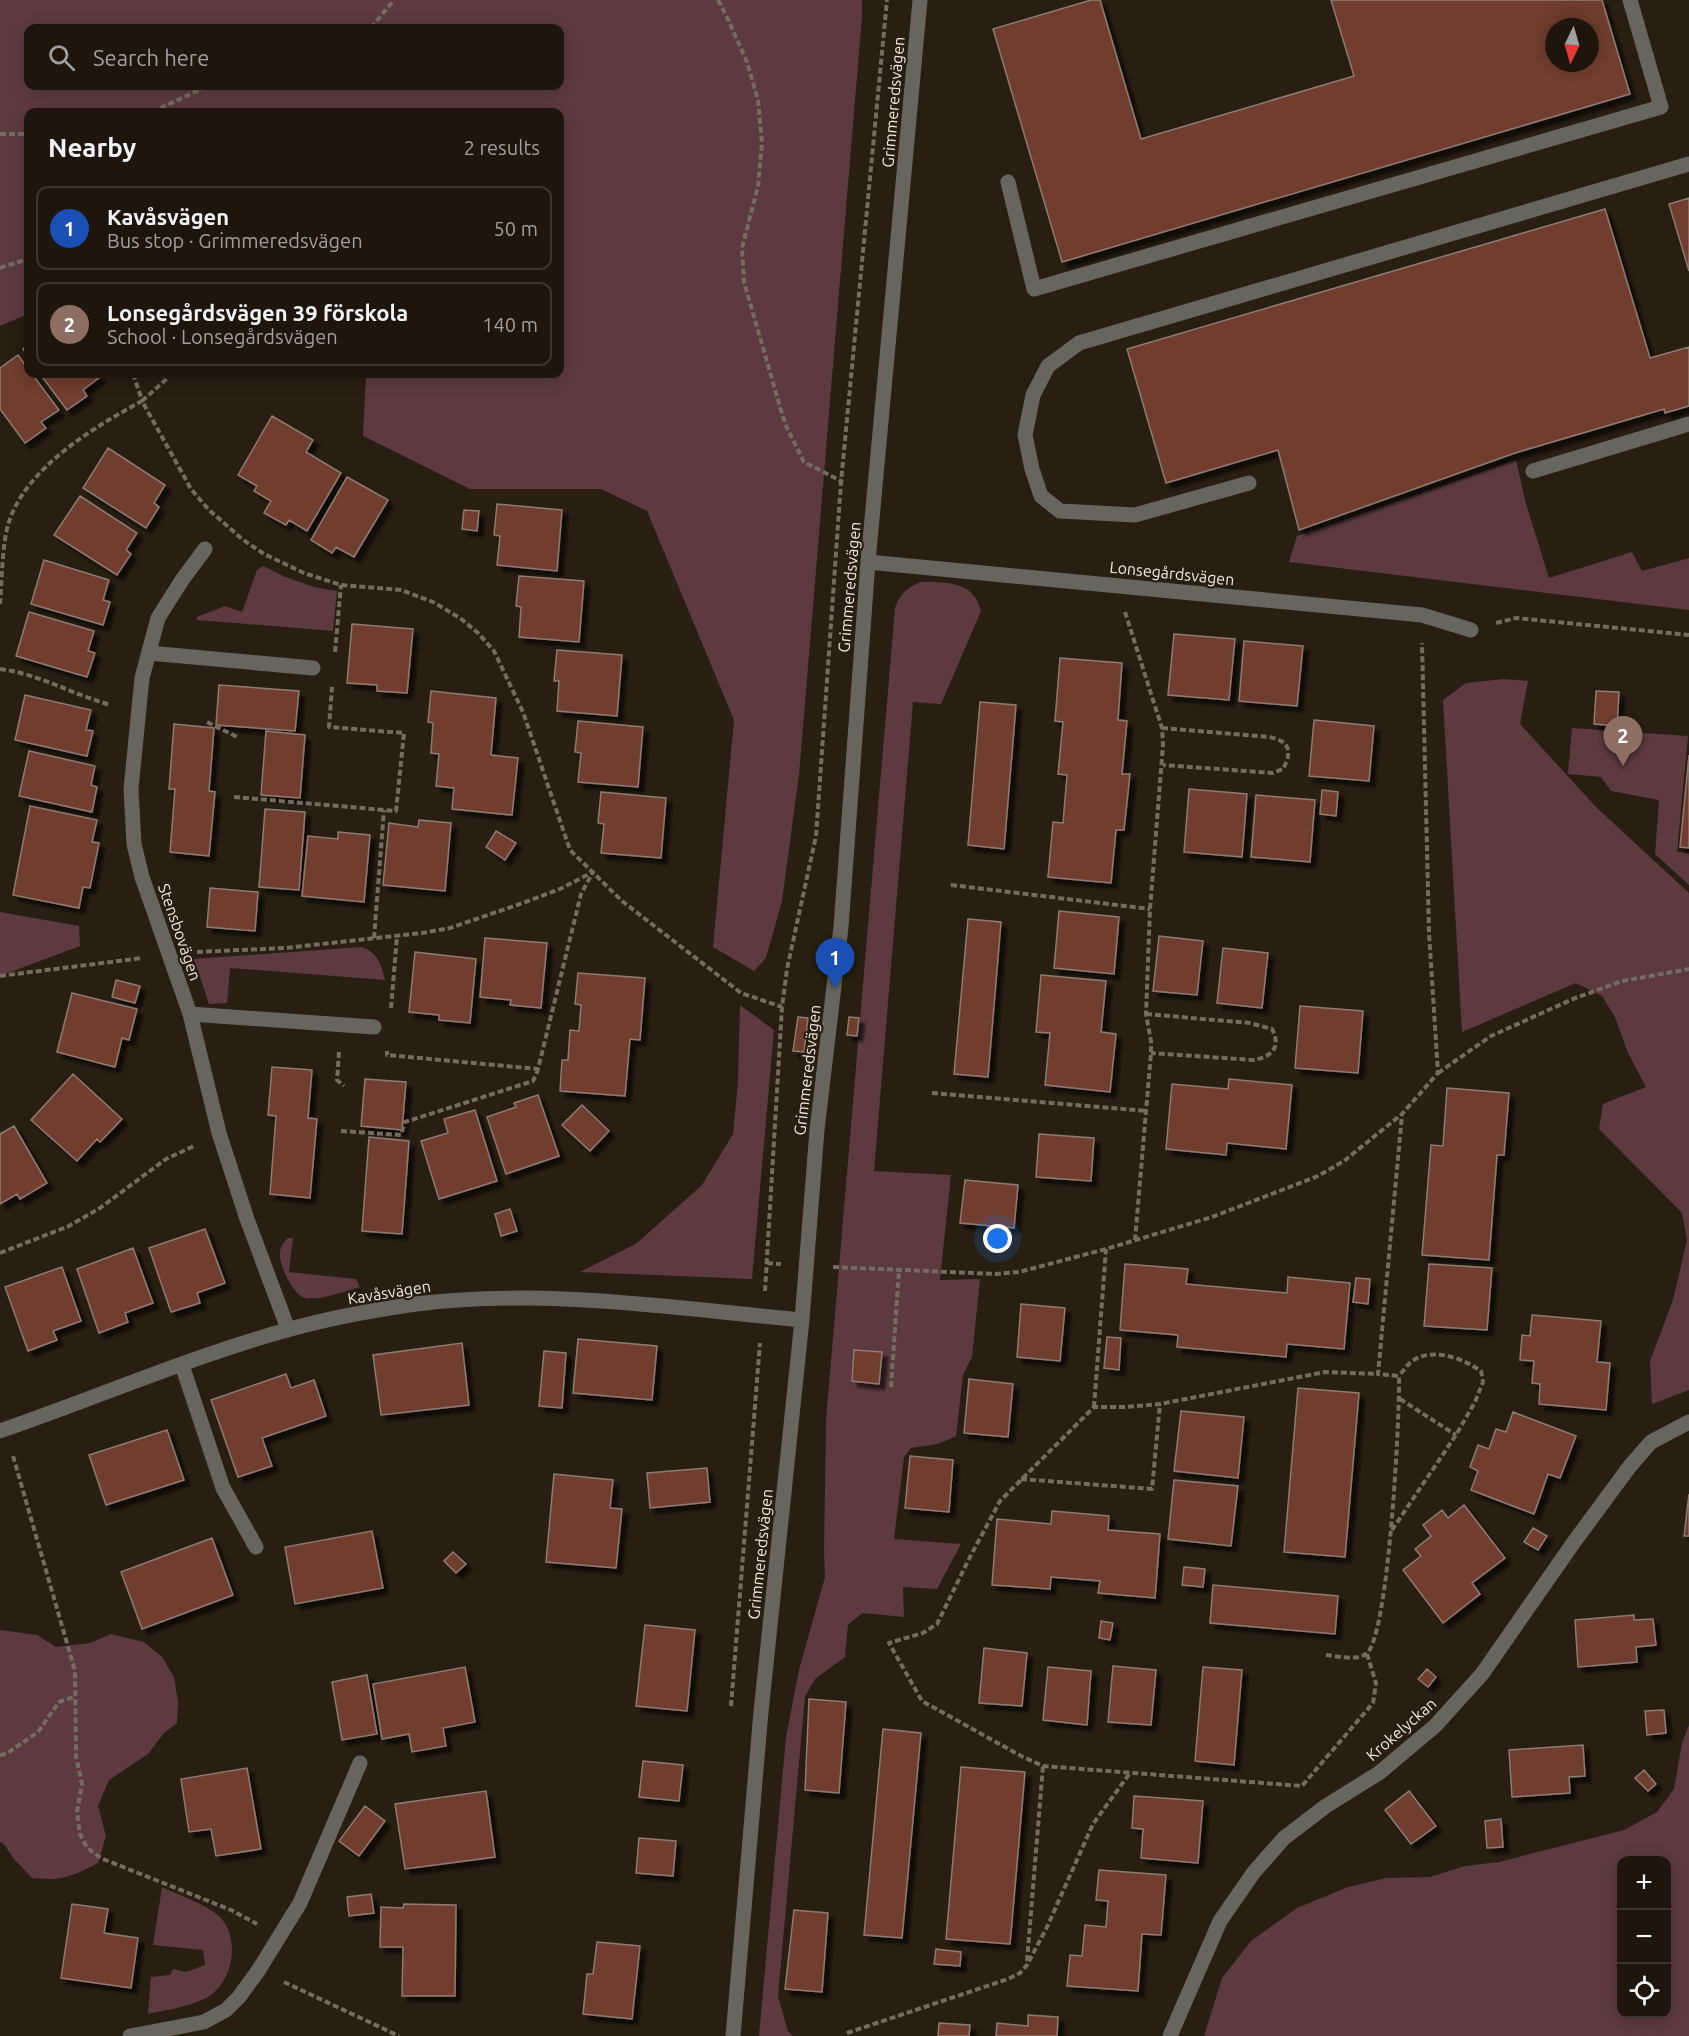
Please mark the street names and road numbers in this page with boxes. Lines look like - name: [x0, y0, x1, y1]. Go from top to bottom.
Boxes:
- street label: Grimmeredsvägen: [878, 36, 908, 168]
- street label: Grimmeredsvägen: [834, 521, 864, 653]
- street label: Lonsegårdsvägen: [1109, 557, 1235, 589]
- street label: Stensbovägen: [155, 881, 205, 983]
- street label: Grimmeredsvägen: [790, 1004, 824, 1136]
- street label: Kavåsvägen: [346, 1277, 432, 1307]
- street label: Grimmeredsvägen: [744, 1488, 776, 1620]
- street label: Krokelyckan: [1362, 1694, 1440, 1764]

